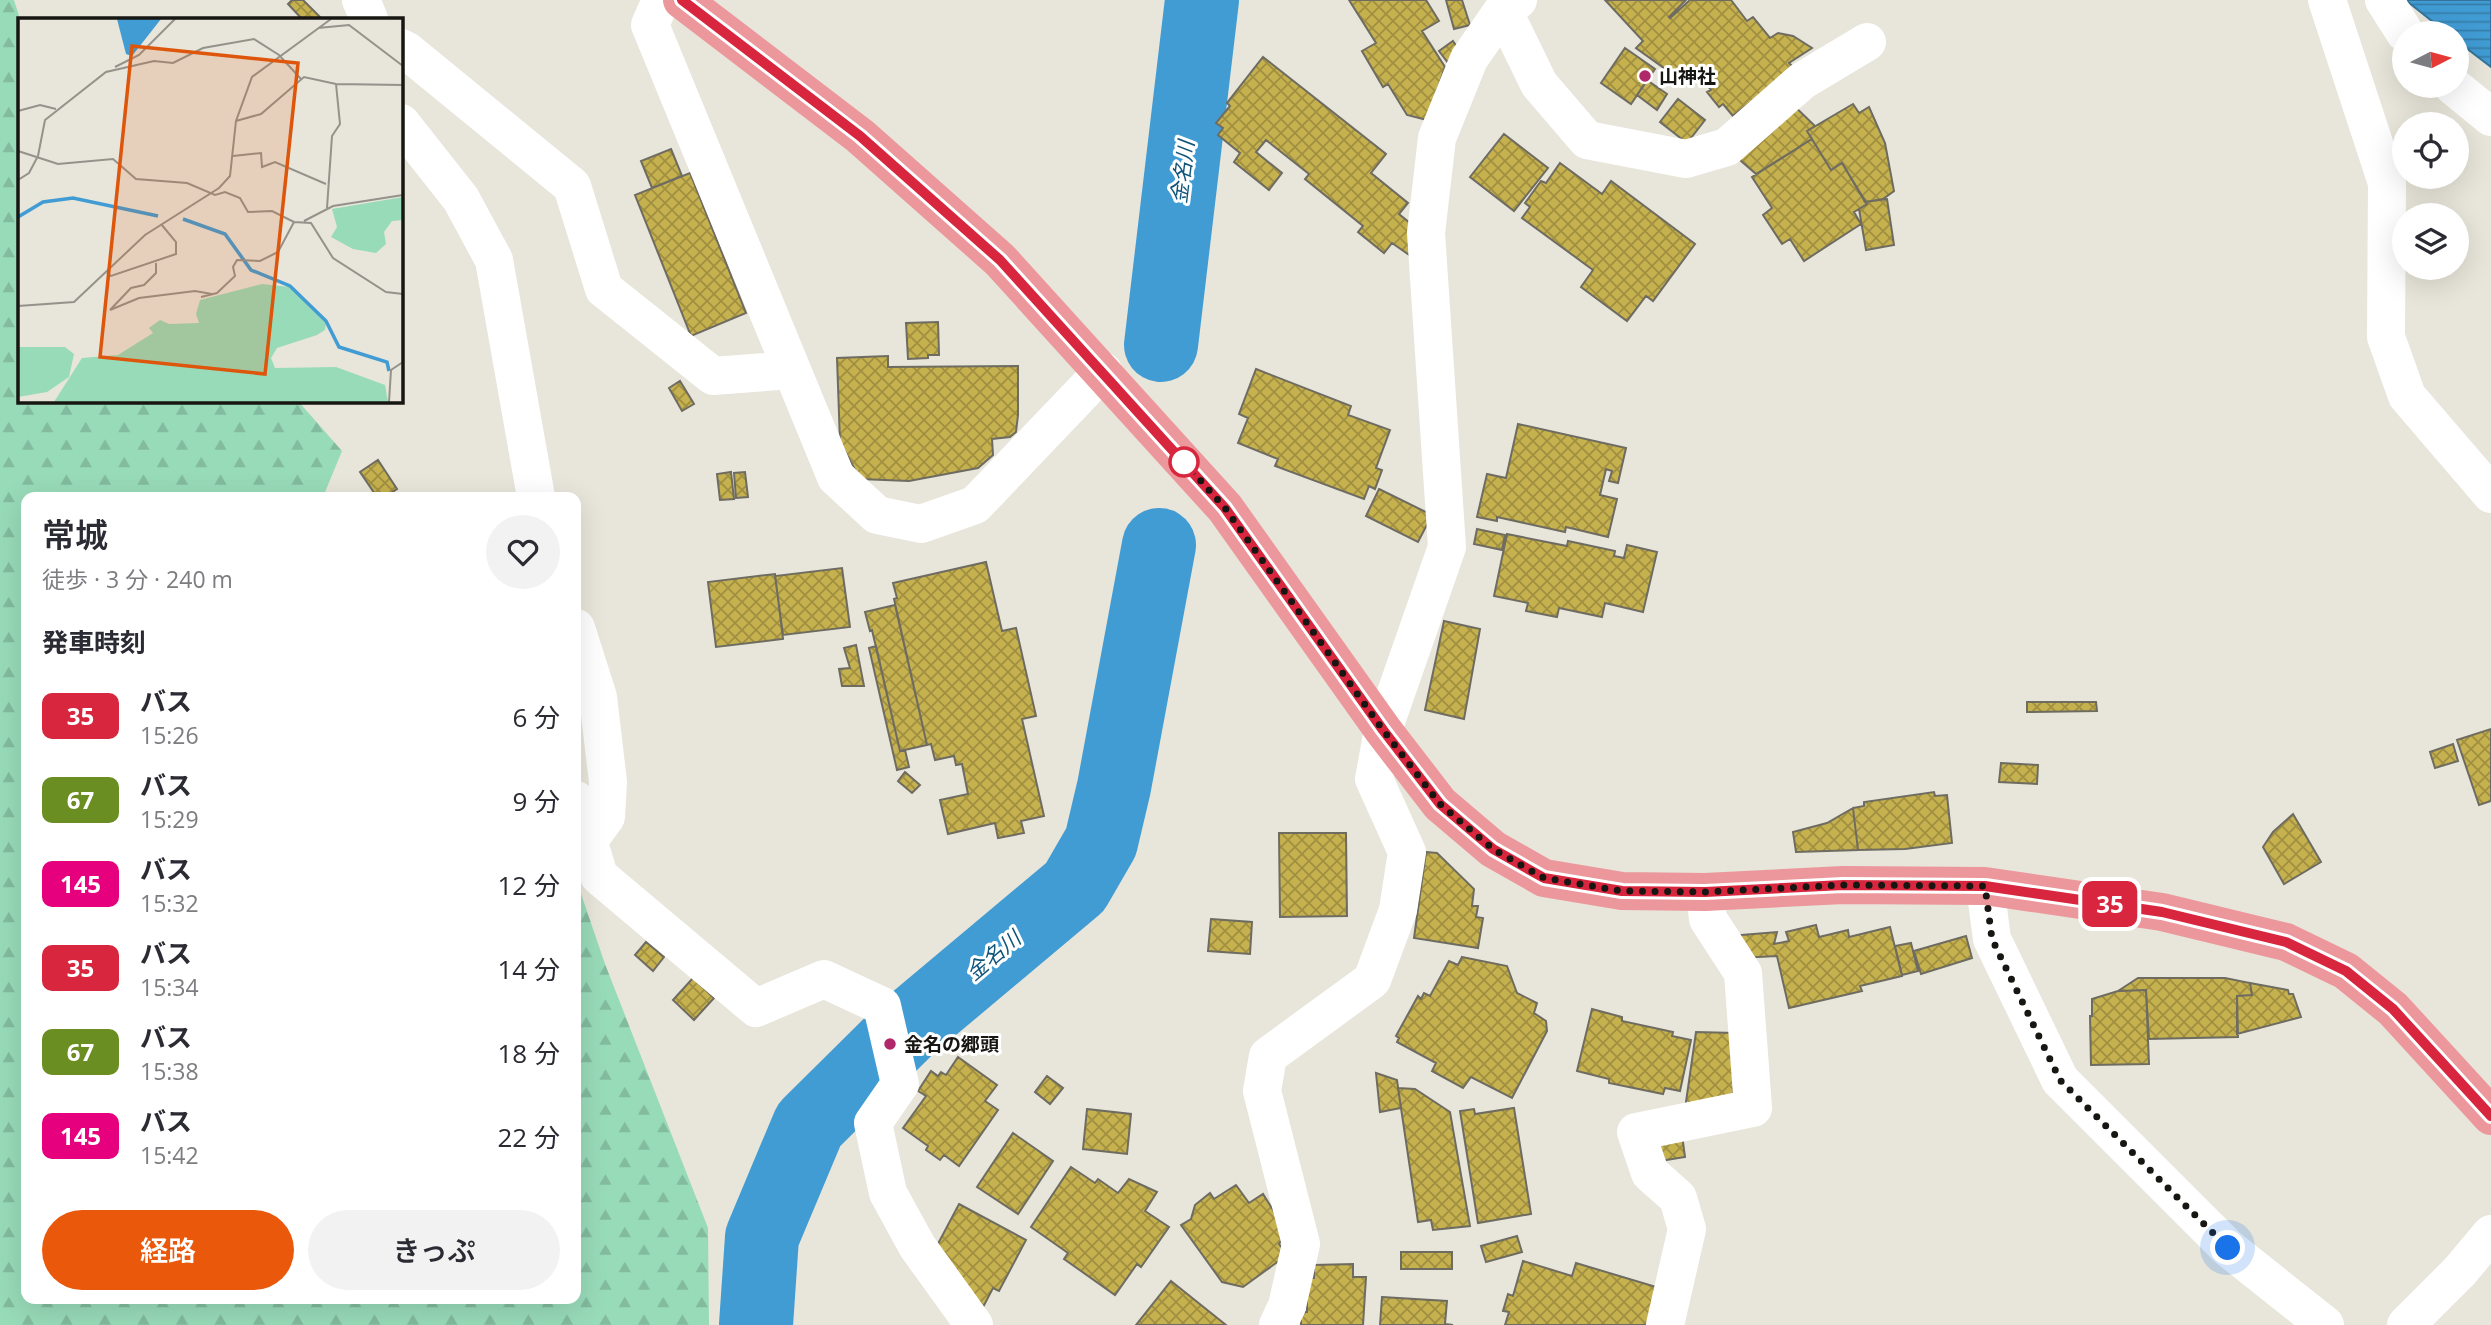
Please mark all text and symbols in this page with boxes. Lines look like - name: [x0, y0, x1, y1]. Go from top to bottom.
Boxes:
- inset map: [18, 18, 402, 402]
- north arrow: [2392, 21, 2469, 98]
- map controls: [2392, 21, 2469, 280]
- place label: 山神社: [1659, 63, 1716, 89]
- marker: 山神社: [1637, 68, 1653, 84]
- button: locate: [2392, 112, 2469, 189]
- water label: 金名川: [1164, 137, 1200, 205]
- button: layers: [2392, 203, 2469, 280]
- unlabelled marker: [1169, 447, 1199, 477]
- text: 常城: [42, 512, 108, 557]
- button: heart: [486, 515, 560, 589]
- text: 徒歩 · 3 分 · 240 m: [42, 563, 233, 595]
- text: 発車時刻: [42, 624, 146, 660]
- text: バス: [140, 683, 192, 719]
- text: 35: [67, 699, 94, 732]
- text: 6 分: [512, 699, 560, 735]
- text: 15:26: [140, 719, 199, 751]
- text: バス: [140, 767, 192, 803]
- text: 67: [67, 783, 94, 816]
- text: 9 分: [512, 783, 560, 819]
- text: 15:29: [140, 803, 199, 835]
- text: バス: [140, 851, 192, 887]
- text: 145: [60, 867, 101, 900]
- text: 12 分: [498, 867, 560, 903]
- line badge: 35: [2078, 881, 2142, 927]
- text: 15:32: [140, 887, 199, 919]
- text: 35: [2096, 887, 2124, 920]
- water label: 金名川: [960, 923, 1028, 986]
- text: バス: [140, 935, 192, 971]
- text: 35: [67, 951, 94, 984]
- text: 14 分: [498, 951, 560, 987]
- text: 15:34: [140, 971, 199, 1003]
- text: バス: [140, 1019, 192, 1055]
- place label: 金名の郷頭: [904, 1031, 999, 1057]
- text: 67: [67, 1035, 94, 1068]
- text: 18 分: [498, 1035, 560, 1071]
- marker: 金名の郷頭: [882, 1036, 898, 1052]
- text: 15:38: [140, 1055, 199, 1087]
- text: バス: [140, 1103, 192, 1139]
- text: 145: [60, 1119, 101, 1152]
- text: 22 分: [498, 1119, 560, 1155]
- text: 15:42: [140, 1139, 199, 1171]
- button: 経路: [42, 1210, 294, 1290]
- button: きっぷ: [308, 1210, 560, 1290]
- your location: [2210, 1230, 2245, 1265]

